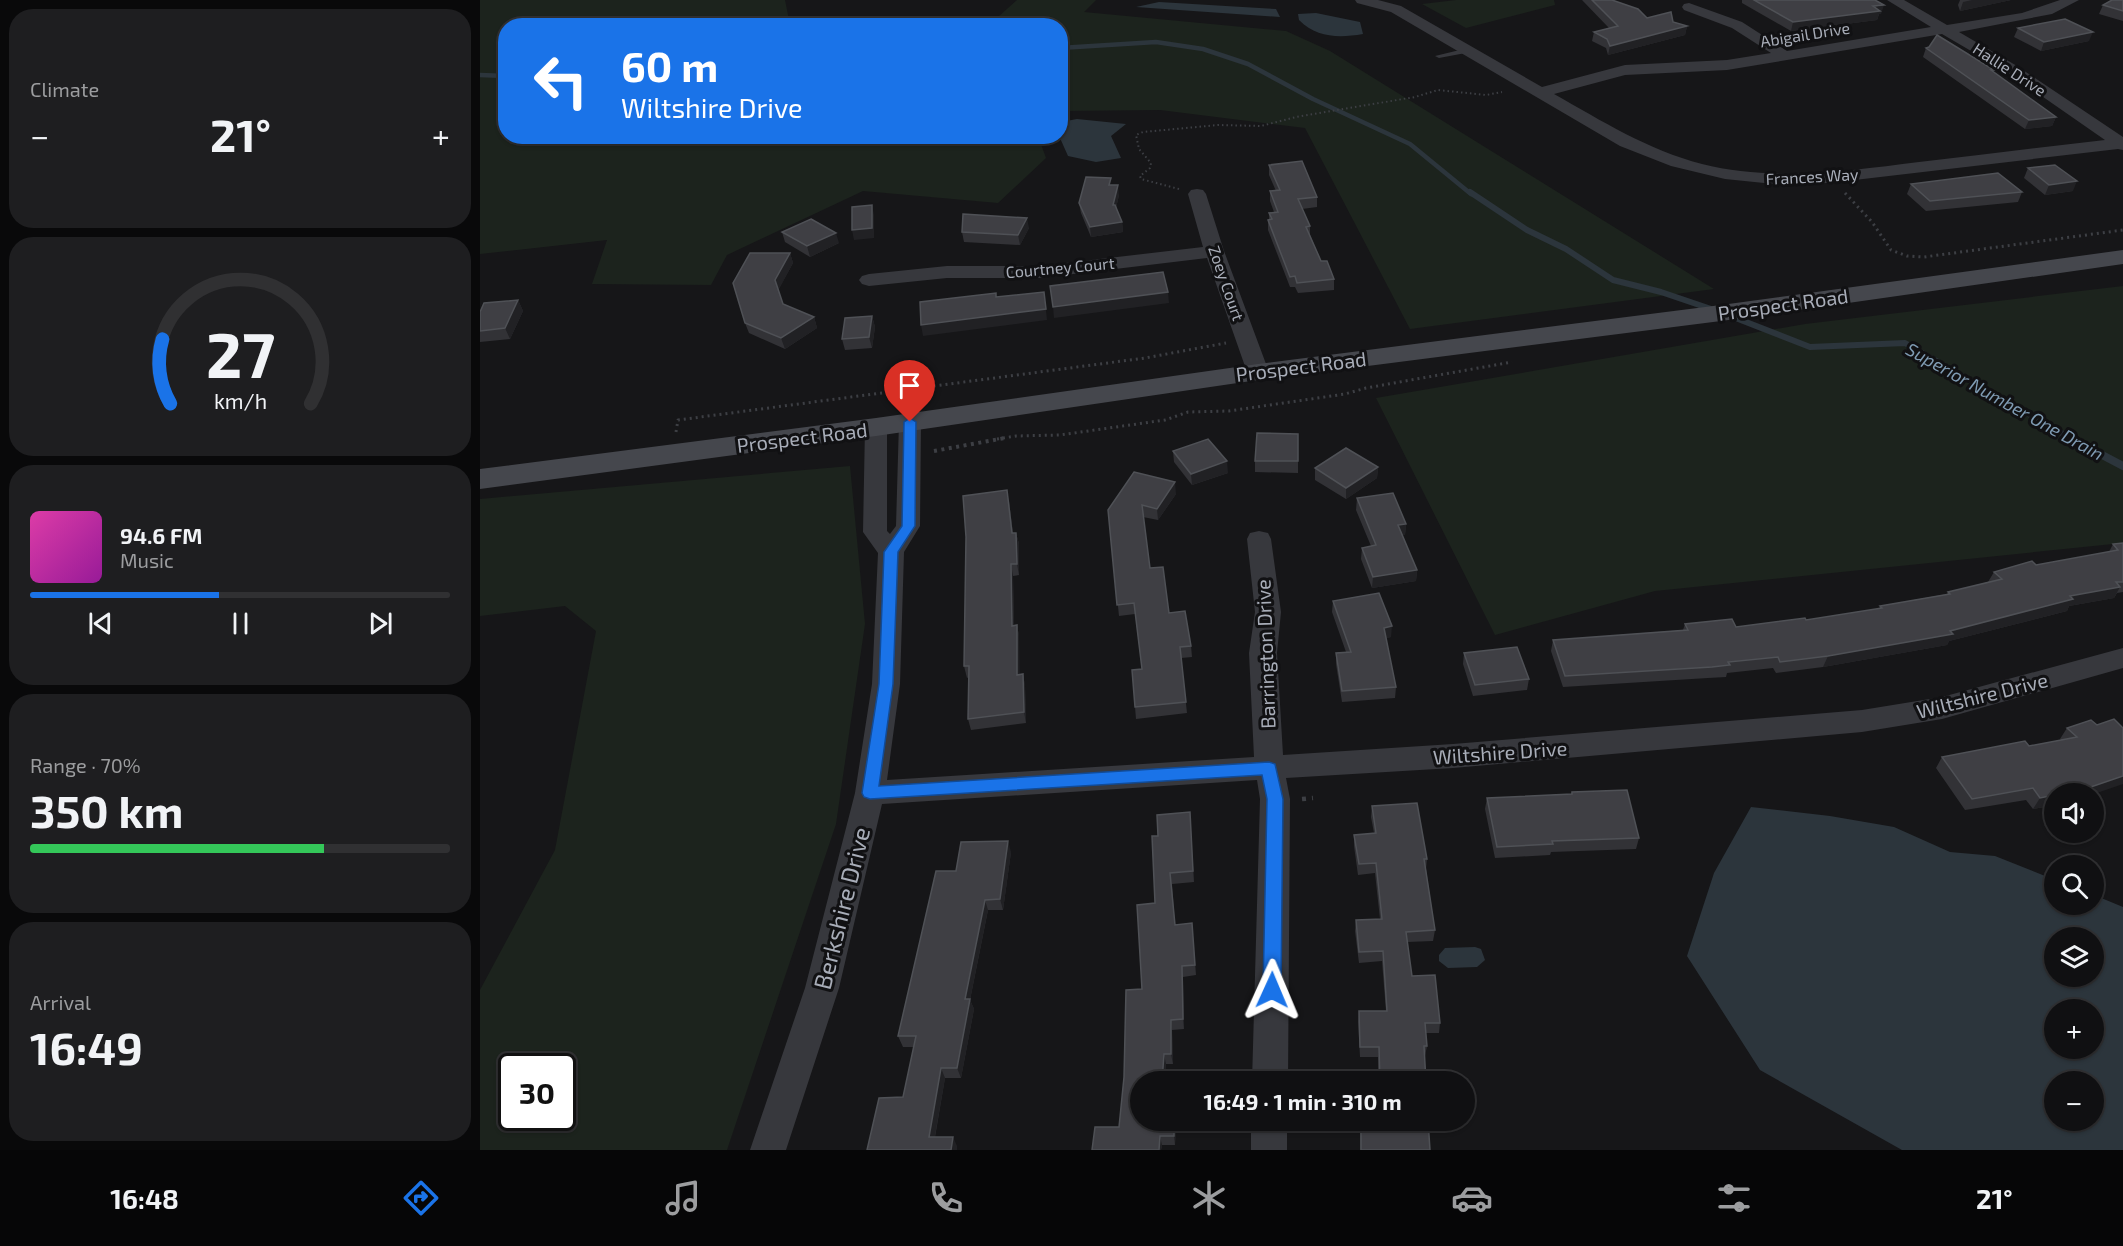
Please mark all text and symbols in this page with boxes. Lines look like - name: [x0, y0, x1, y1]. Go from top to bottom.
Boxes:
- street label: Abigail Drive: [1759, 18, 1851, 50]
- street label: Hallie Drive: [1970, 38, 2050, 100]
- text: 60 m: [621, 40, 718, 90]
- icon: left: [522, 42, 600, 120]
- text: Climate: [30, 77, 99, 101]
- text: Wiltshire Drive: [621, 91, 803, 123]
- text: 21°: [210, 107, 271, 161]
- text: −: [30, 115, 49, 155]
- text: +: [432, 115, 450, 155]
- street label: Frances Way: [1765, 164, 1859, 188]
- street label: Zoey Court: [1205, 243, 1249, 323]
- street label: Courtney Court: [1005, 253, 1115, 281]
- street label: Prospect Road: [1716, 283, 1850, 325]
- text: 27: [205, 316, 275, 391]
- water label: Superior Number One Drain: [1902, 337, 2108, 465]
- street label: Prospect Road: [1234, 346, 1368, 386]
- pin: [884, 360, 935, 422]
- icon: arrive: [893, 369, 926, 402]
- text: km/h: [213, 388, 267, 413]
- street label: Prospect Road: [735, 417, 869, 457]
- text: 94.6 FM: [120, 522, 202, 548]
- text: Music: [120, 548, 174, 572]
- street label: Barrington Drive: [1250, 579, 1280, 729]
- icon: previous: [84, 607, 117, 640]
- icon: pause: [224, 607, 257, 640]
- icon: next: [364, 607, 397, 640]
- street label: Wiltshire Drive: [1914, 667, 2050, 723]
- street label: Wiltshire Drive: [1432, 735, 1568, 769]
- text: Range · 70%: [30, 753, 141, 777]
- text: 350 km: [30, 783, 183, 837]
- map controls: [2044, 783, 2104, 1131]
- button: sound: [2044, 783, 2104, 843]
- street label: Berkshire Drive: [807, 824, 875, 992]
- button: search: [2044, 855, 2104, 915]
- button: layers: [2044, 927, 2104, 987]
- position arrow: [1240, 958, 1304, 1022]
- text: Arrival: [30, 990, 91, 1014]
- button: +: [2044, 999, 2104, 1059]
- text: 16:49: [30, 1020, 143, 1074]
- speed limit sign: 30: [498, 1053, 576, 1131]
- button: −: [2044, 1071, 2104, 1131]
- text: 16:49 · 1 min · 310 m: [1203, 1088, 1402, 1114]
- icon: directions: [400, 1177, 442, 1219]
- icon: music: [662, 1177, 704, 1219]
- icon: phone: [925, 1177, 967, 1219]
- icon: climate: [1188, 1177, 1230, 1219]
- icon: car: [1451, 1177, 1493, 1219]
- icon: filters: [1713, 1177, 1755, 1219]
- text: 16:48: [110, 1182, 179, 1214]
- text: 21°: [1976, 1182, 2013, 1214]

